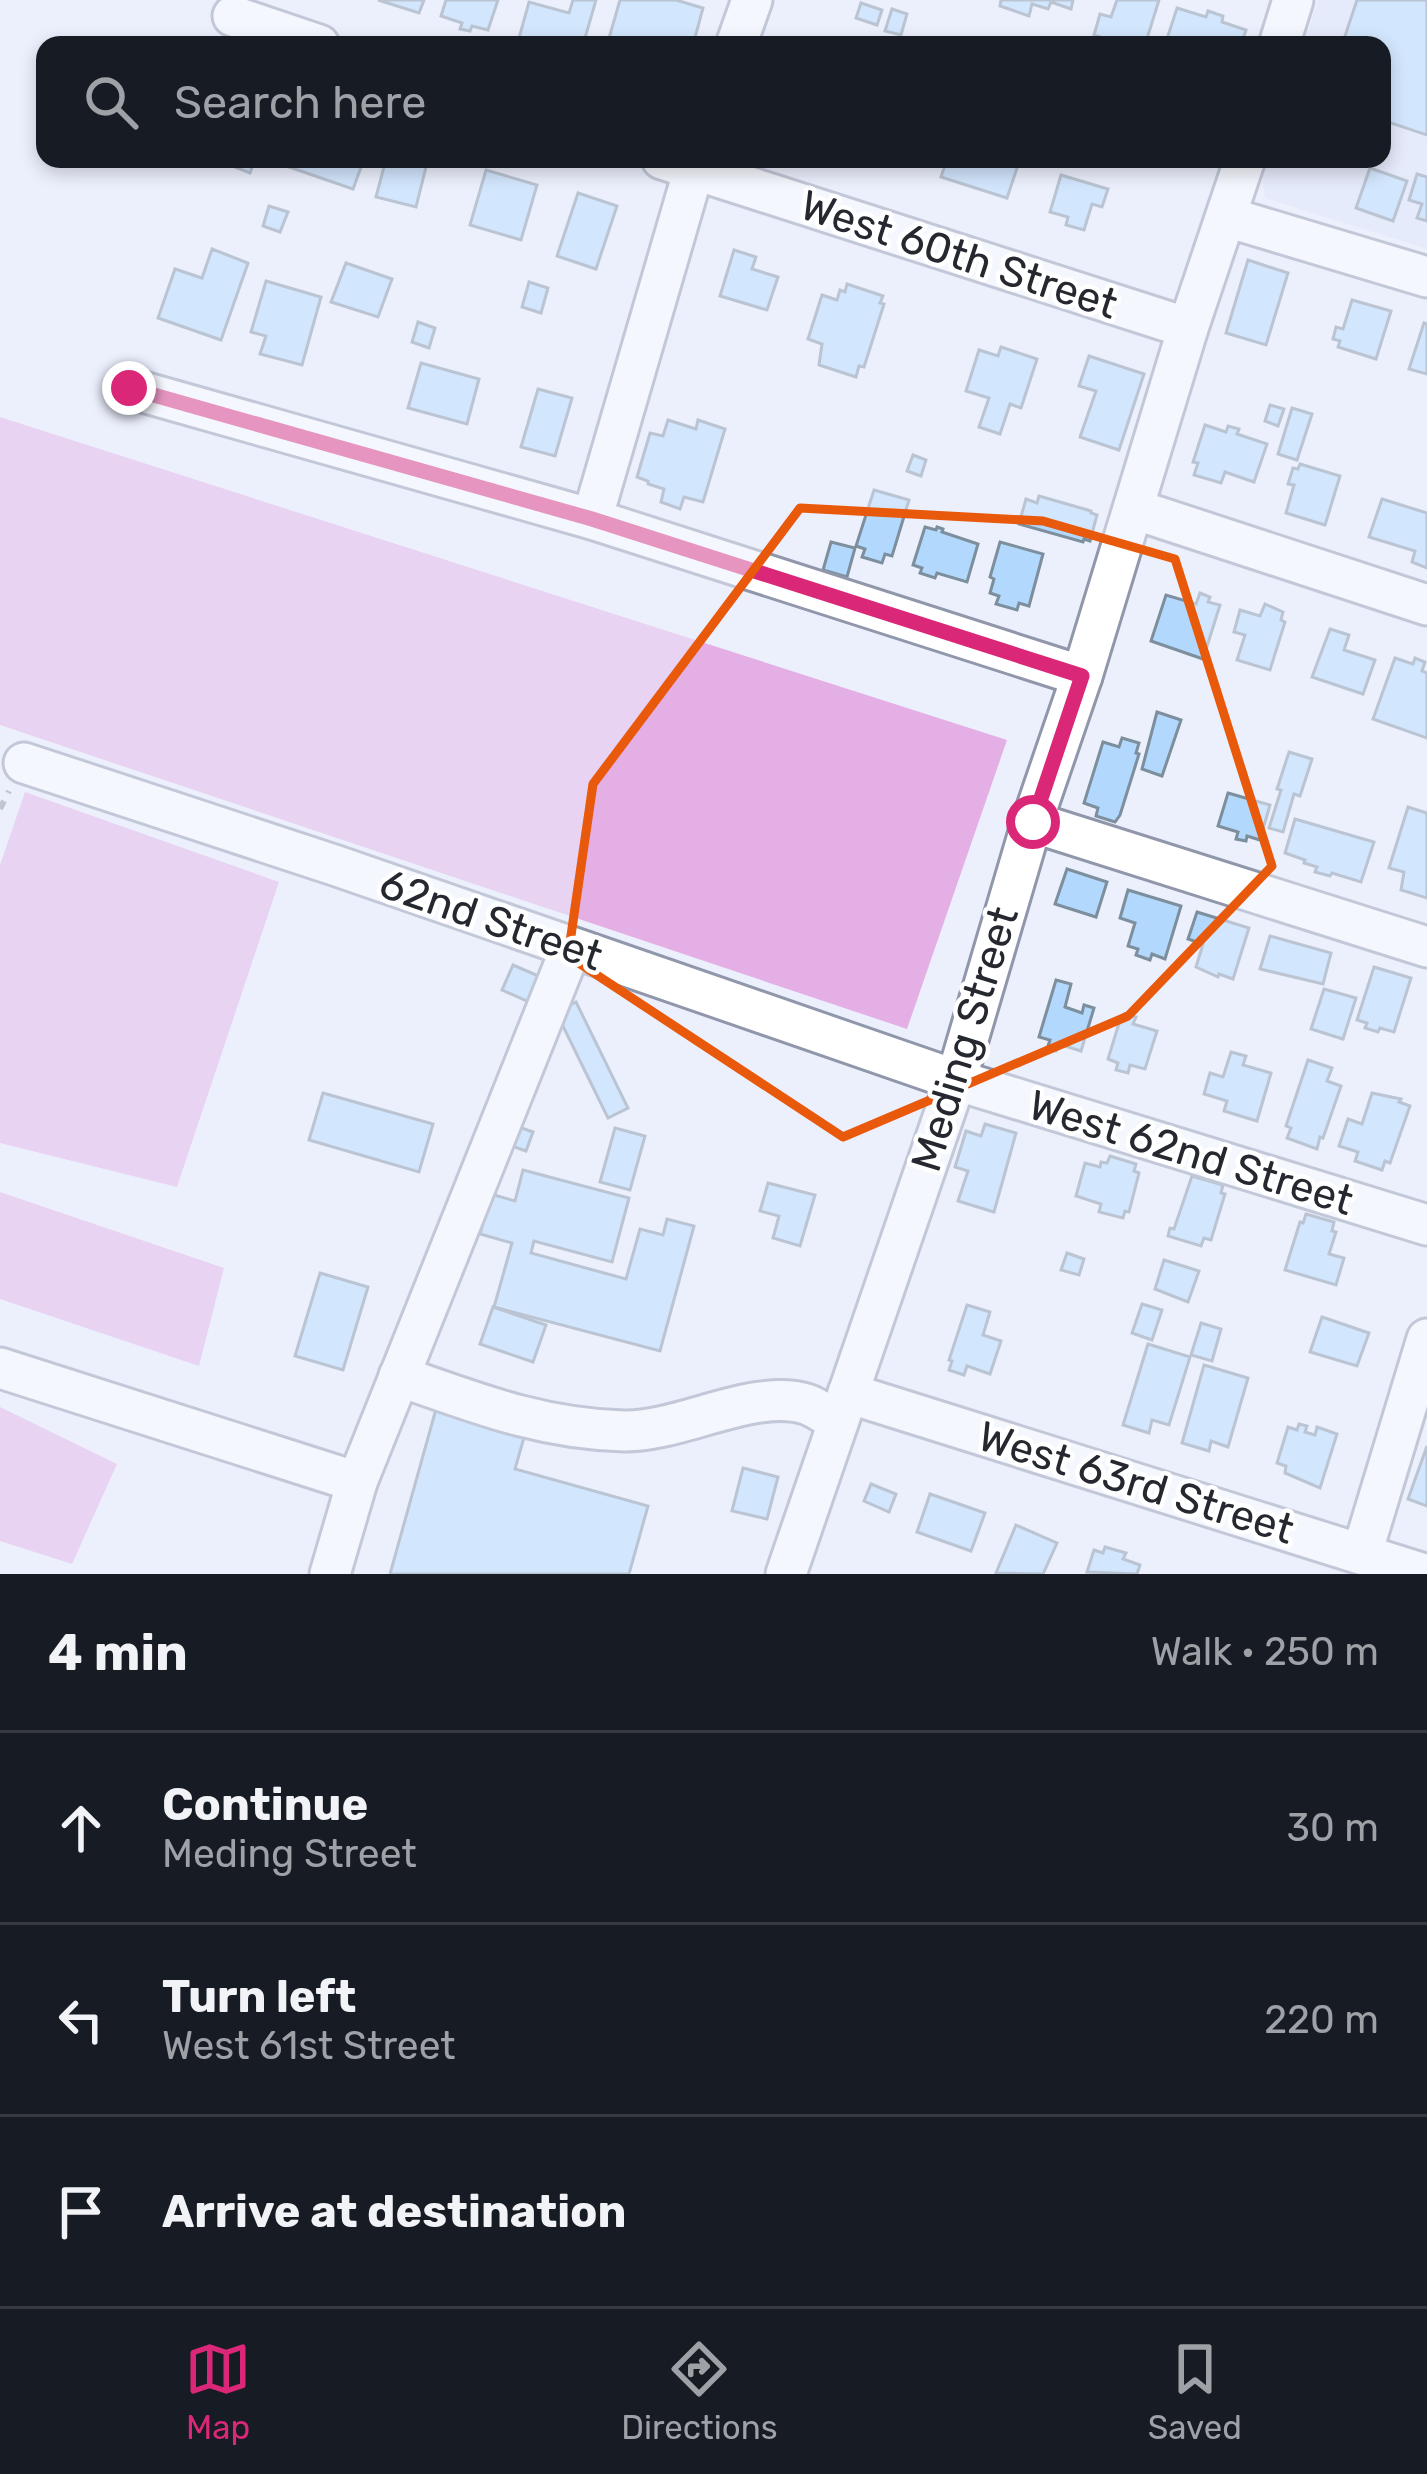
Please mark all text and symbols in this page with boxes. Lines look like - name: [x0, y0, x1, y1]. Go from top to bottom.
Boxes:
- search box: [36, 36, 1391, 168]
- icon: search: [78, 69, 144, 135]
- text: Search here: [174, 76, 426, 129]
- street label: West 60th Street: [794, 180, 1124, 330]
- route end: [102, 361, 156, 415]
- route start: [1006, 795, 1060, 849]
- street label: 62nd Street: [373, 859, 609, 981]
- street label: Meding Street: [901, 901, 1029, 1177]
- street label: West 62nd Street: [1023, 1080, 1359, 1226]
- street label: West 63rd Street: [972, 1411, 1300, 1555]
- text: 4 min: [48, 1622, 188, 1683]
- text: Walk · 250 m: [1151, 1629, 1379, 1675]
- text: Continue: [162, 1778, 368, 1831]
- icon: ahead: [48, 1795, 114, 1861]
- text: 30 m: [1287, 1805, 1379, 1851]
- text: Meding Street: [162, 1831, 417, 1877]
- text: Turn left: [162, 1970, 356, 2023]
- icon: left: [48, 1987, 114, 2053]
- text: 220 m: [1264, 1997, 1379, 2043]
- text: West 61st Street: [162, 2023, 456, 2069]
- icon: arrive: [48, 2179, 114, 2245]
- text: Arrive at destination: [162, 2185, 627, 2238]
- tab: Map: [185, 2336, 251, 2447]
- tab: Directions: [621, 2336, 778, 2447]
- tab: Saved: [1148, 2336, 1242, 2447]

